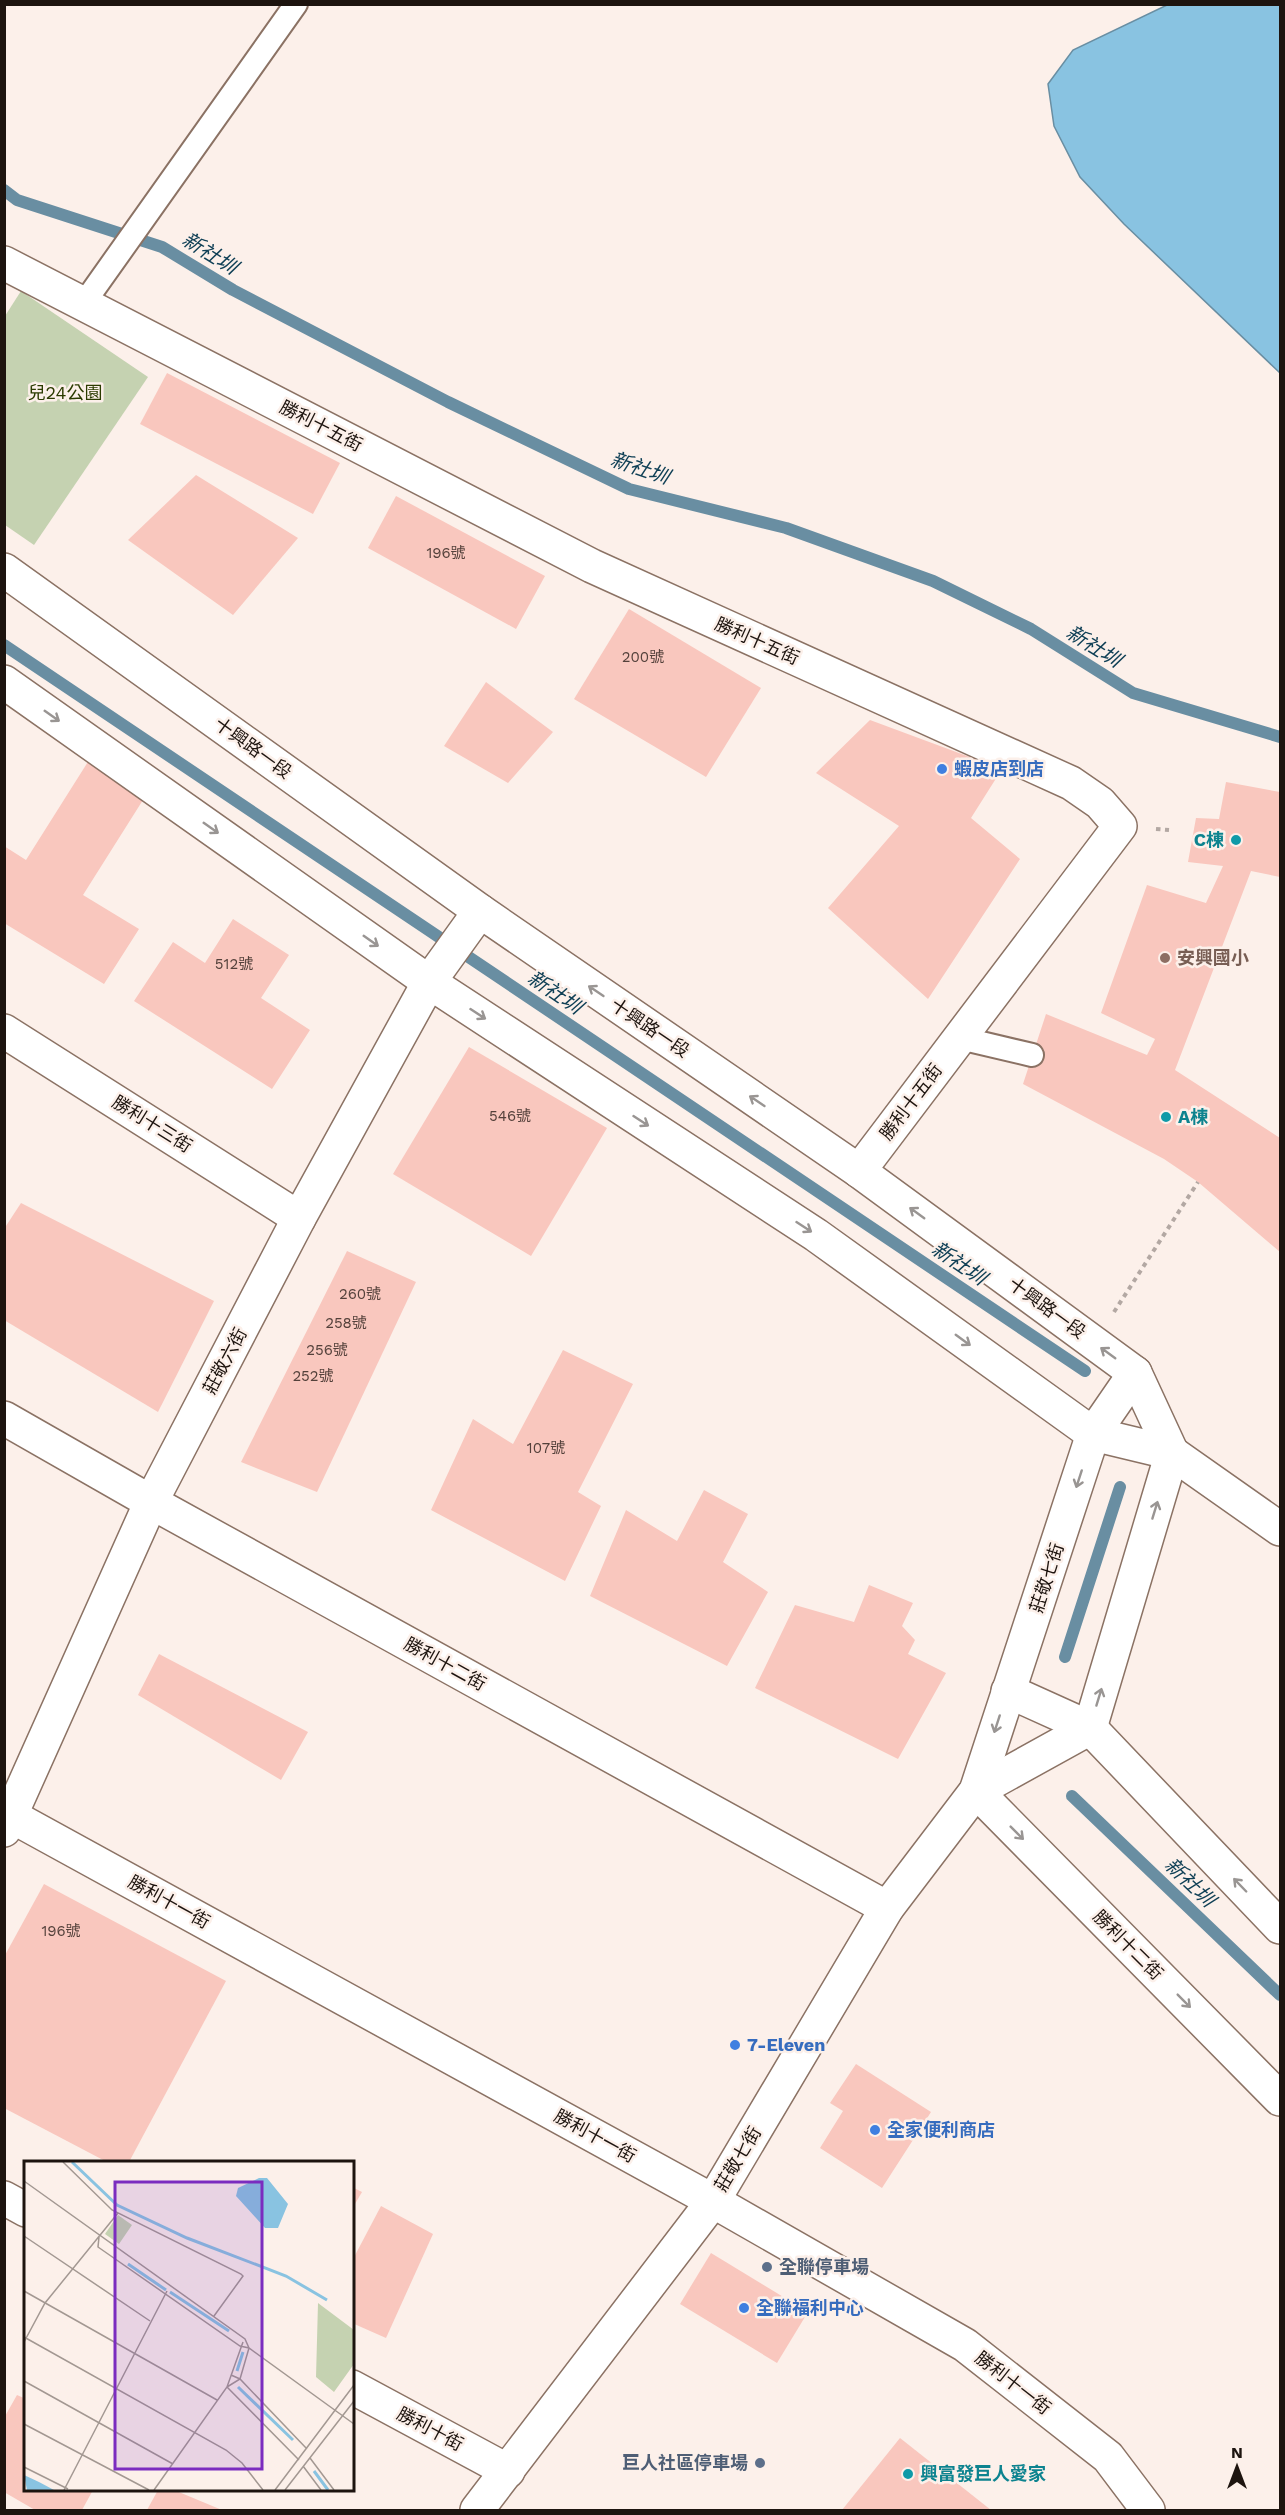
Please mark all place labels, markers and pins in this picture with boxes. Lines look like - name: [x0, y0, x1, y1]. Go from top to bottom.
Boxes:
- place label: 蝦皮店到店: [954, 758, 1044, 779]
- marker: 蝦皮店到店: [935, 762, 949, 776]
- place label: C棟: [1194, 829, 1224, 850]
- marker: C棟: [1229, 833, 1243, 847]
- place label: 安興國小: [1177, 947, 1249, 968]
- marker: 安興國小: [1158, 951, 1172, 965]
- place label: A棟: [1178, 1106, 1208, 1127]
- marker: A棟: [1159, 1110, 1173, 1124]
- place label: 7-Eleven: [747, 2034, 825, 2055]
- marker: 7-Eleven: [728, 2038, 742, 2052]
- place label: 全家便利商店: [887, 2119, 995, 2140]
- marker: 全家便利商店: [868, 2123, 882, 2137]
- place label: 全聯停車場: [779, 2256, 869, 2277]
- marker: 全聯停車場: [760, 2260, 774, 2274]
- place label: 全聯福利中心: [756, 2297, 864, 2318]
- marker: 全聯福利中心: [737, 2301, 751, 2315]
- place label: 巨人社區停車場: [622, 2452, 748, 2473]
- marker: 巨人社區停車場: [753, 2456, 767, 2470]
- place label: 興富發巨人愛家: [920, 2463, 1046, 2484]
- marker: 興富發巨人愛家: [901, 2467, 915, 2481]

